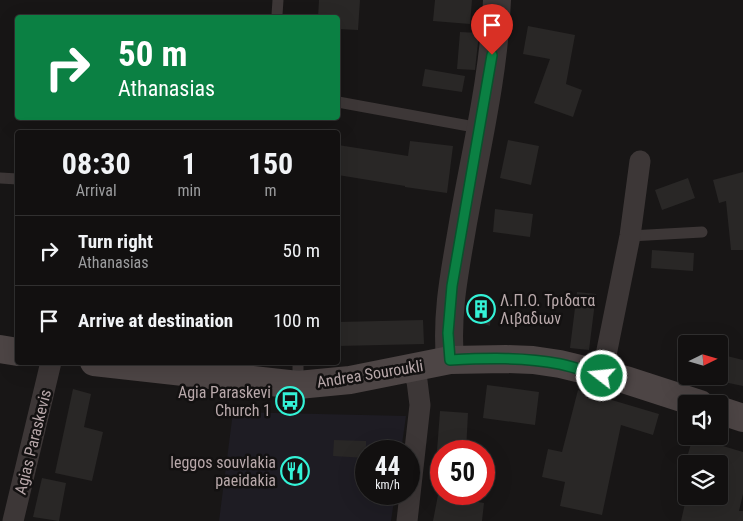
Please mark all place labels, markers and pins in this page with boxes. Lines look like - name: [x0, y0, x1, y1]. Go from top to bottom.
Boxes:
- pin: [471, 4, 513, 55]
- place label: Λ.Π.Ο. Τριδατα Λιβαδιων: [500, 291, 595, 328]
- building icon: Λ.Π.Ο. Τριδατα Λιβαδιων: [466, 294, 496, 324]
- place label: Agia Paraskevi Church 1: [178, 383, 271, 420]
- bus stop icon: Agia Paraskevi Church 1: [275, 386, 305, 416]
- place label: leggos souvlakia paeidakia: [170, 453, 276, 490]
- restaurant icon: leggos souvlakia paeidakia: [280, 456, 310, 486]

